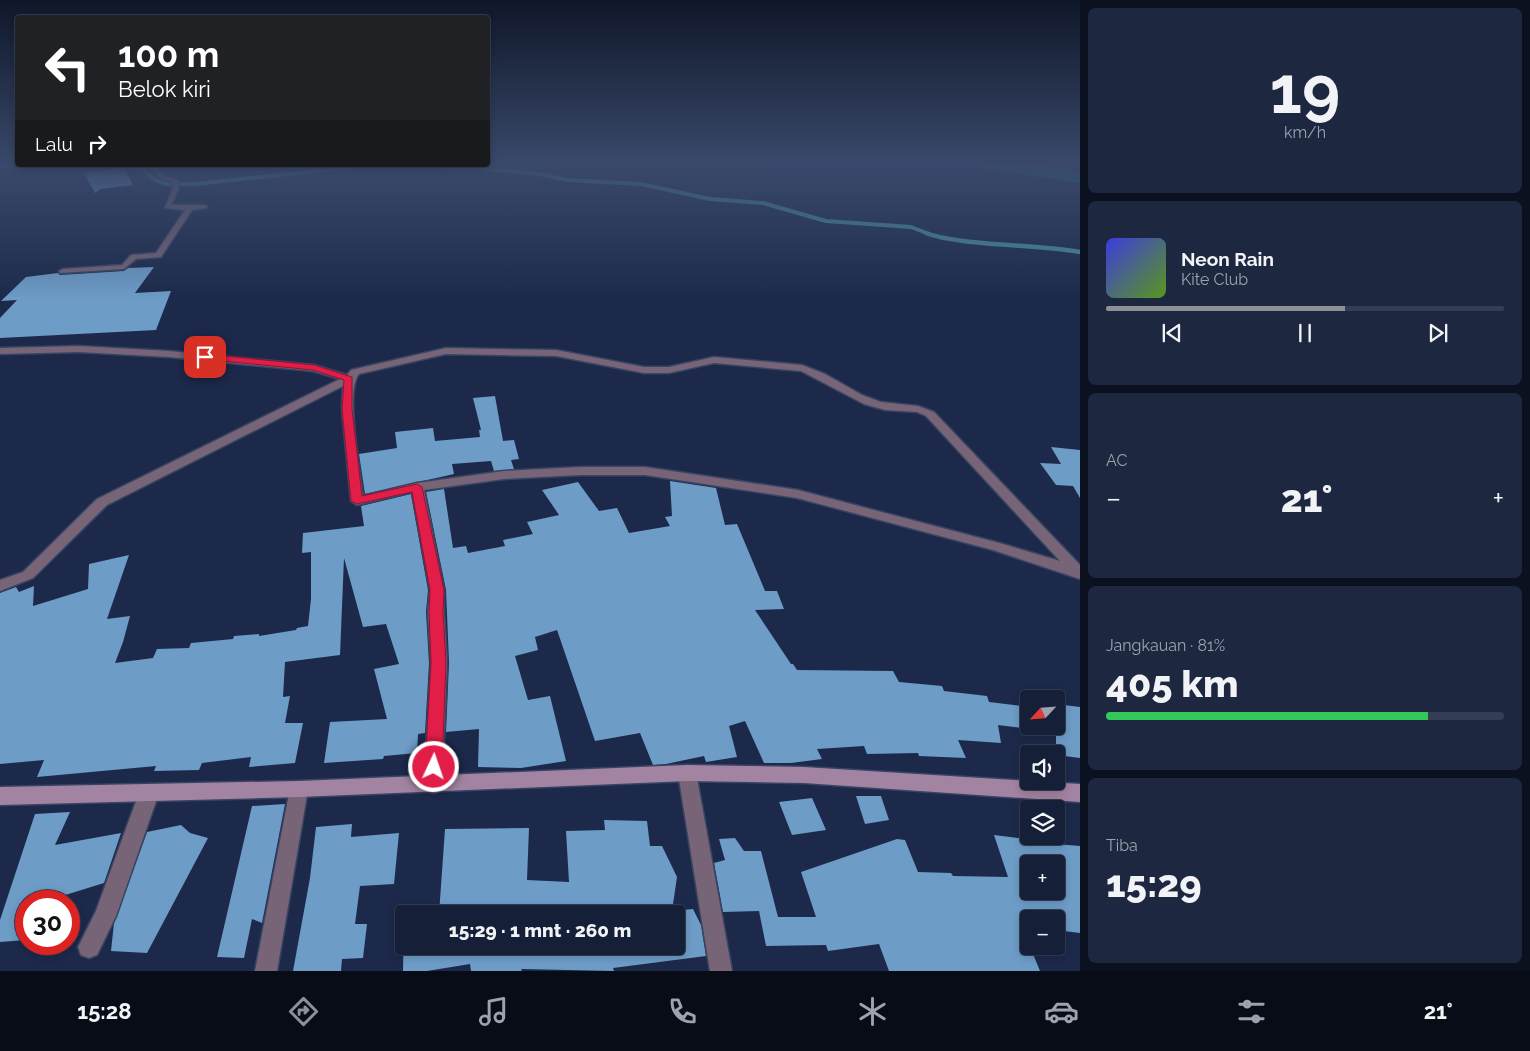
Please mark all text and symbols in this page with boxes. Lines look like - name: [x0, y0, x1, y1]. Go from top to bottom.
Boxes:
- text: 100 m: [118, 34, 219, 75]
- icon: left: [35, 35, 100, 100]
- text: 19: [1270, 52, 1340, 128]
- text: Belok kiri: [118, 76, 211, 102]
- text: km/h: [1284, 123, 1326, 142]
- icon: right: [83, 130, 111, 158]
- text: Lalu: [35, 133, 73, 155]
- text: Neon Rain: [1181, 248, 1274, 270]
- text: Kite Club: [1181, 270, 1248, 289]
- icon: previous: [1158, 319, 1186, 347]
- icon: pause: [1291, 319, 1319, 347]
- icon: next: [1424, 319, 1452, 347]
- pin: [184, 336, 226, 378]
- icon: arrive: [191, 343, 219, 371]
- text: AC: [1106, 451, 1127, 470]
- text: 21°: [1281, 476, 1333, 521]
- text: −: [1106, 482, 1121, 515]
- text: +: [1492, 482, 1504, 515]
- text: Jangkauan · 81%: [1106, 636, 1225, 655]
- text: 405 km: [1106, 661, 1239, 706]
- north arrow: [1020, 690, 1065, 735]
- map controls: [1020, 690, 1065, 955]
- position arrow: [407, 740, 459, 792]
- button: sound: [1020, 745, 1065, 790]
- button: layers: [1020, 800, 1065, 845]
- text: Tiba: [1106, 836, 1138, 855]
- button: +: [1020, 855, 1065, 900]
- text: 15:29: [1106, 861, 1202, 906]
- speed limit sign: 30: [15, 890, 80, 955]
- button: −: [1020, 910, 1065, 955]
- text: 15:29 · 1 mnt · 260 m: [449, 919, 631, 941]
- icon: directions: [286, 994, 321, 1029]
- icon: music: [476, 994, 511, 1029]
- icon: phone: [665, 994, 700, 1029]
- icon: climate: [855, 994, 890, 1029]
- icon: car: [1044, 994, 1079, 1029]
- icon: filters: [1234, 994, 1269, 1029]
- text: 15:28: [77, 998, 131, 1024]
- text: 21°: [1424, 998, 1453, 1024]

